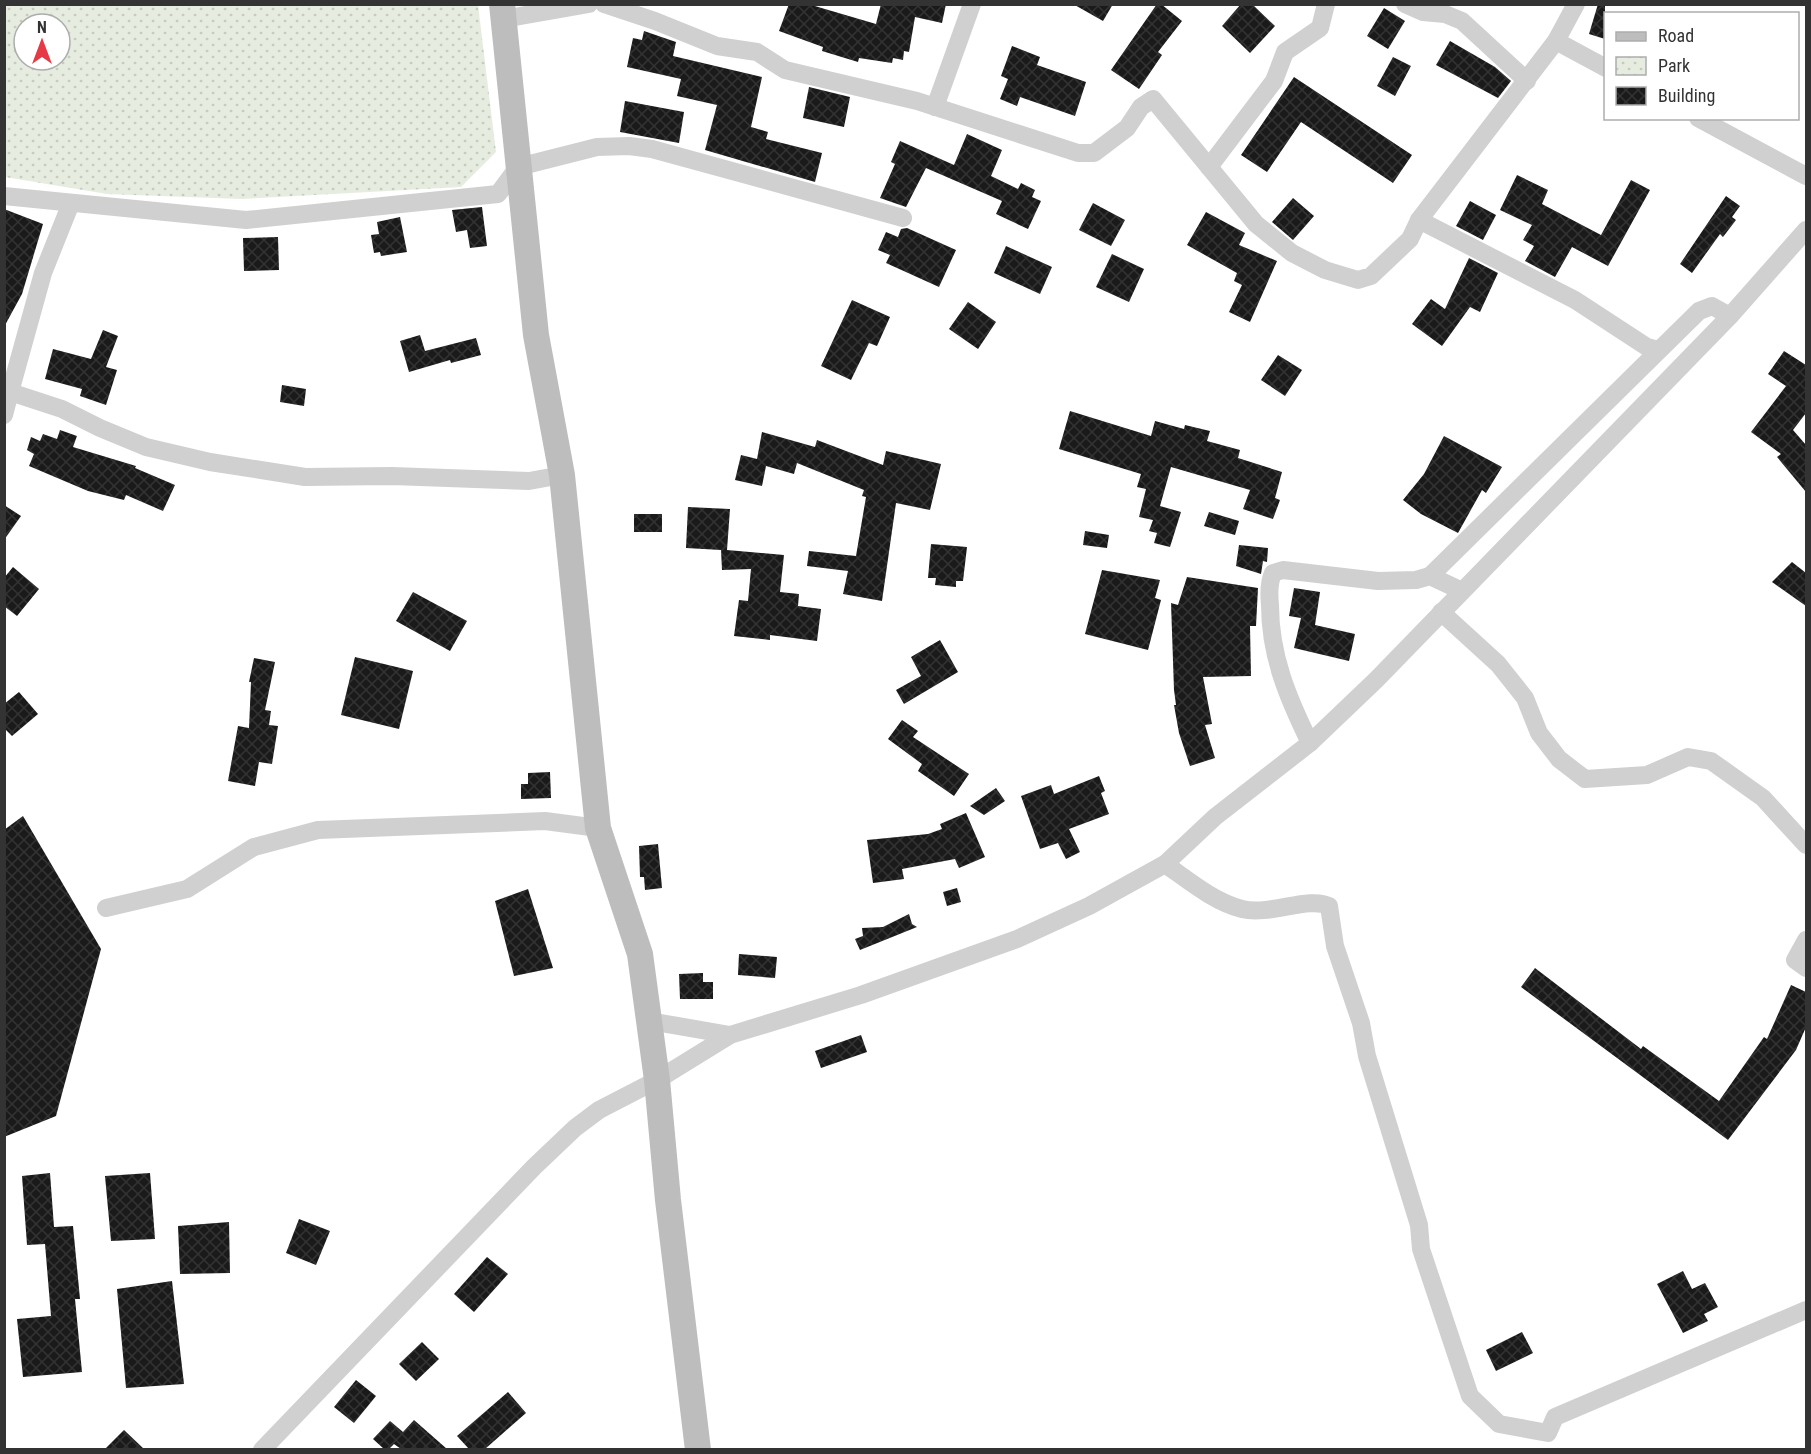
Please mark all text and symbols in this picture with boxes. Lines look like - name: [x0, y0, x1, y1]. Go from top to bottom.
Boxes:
- north arrow: [12, 12, 72, 72]
- legend: [1604, 12, 1799, 120]
- text: N: [37, 18, 47, 37]
- text: Road: [1658, 25, 1694, 46]
- text: Park: [1658, 55, 1690, 76]
- text: Building: [1658, 85, 1715, 106]

